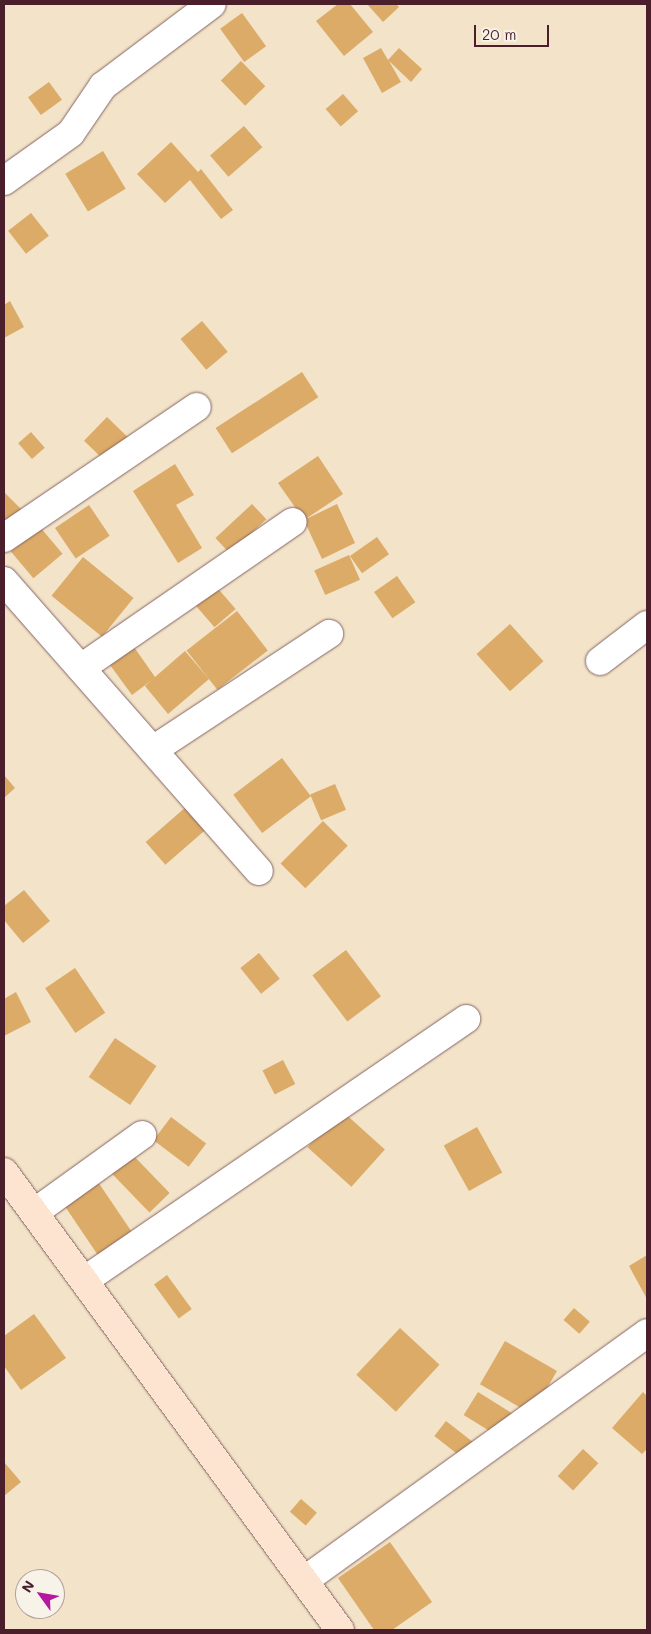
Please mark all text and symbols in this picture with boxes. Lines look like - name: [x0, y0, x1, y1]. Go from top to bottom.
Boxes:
- scale bar: [476, 15, 551, 47]
- text: 20 m: [482, 24, 516, 44]
- north arrow: [15, 1569, 65, 1619]
- text: N: [17, 1577, 39, 1596]

